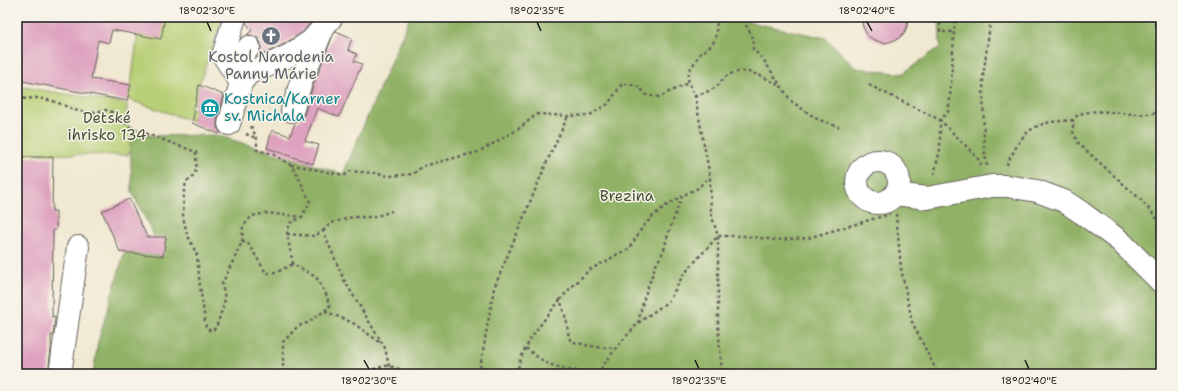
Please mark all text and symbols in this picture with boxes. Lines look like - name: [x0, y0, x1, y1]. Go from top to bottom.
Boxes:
- text: 18°02'30"E: [179, 4, 235, 17]
- text: 18°02'35"E: [510, 4, 564, 17]
- text: 18°02'40"E: [839, 4, 895, 17]
- church icon: Kostol Narodenia Panny Márie: [260, 25, 282, 47]
- place label: Kostol Narodenia Panny Márie: [208, 47, 335, 84]
- place label: Kostnica/Karner sv. Michala: [224, 89, 340, 126]
- museum icon: Kostnica/Karner sv. Michala: [199, 97, 221, 119]
- park label: Detské ihrisko 134: [68, 108, 146, 145]
- park label: Brezina: [600, 186, 655, 206]
- text: 18°02'30"E: [341, 374, 397, 387]
- text: 18°02'35"E: [672, 374, 726, 387]
- text: 18°02'40"E: [1001, 374, 1057, 387]

